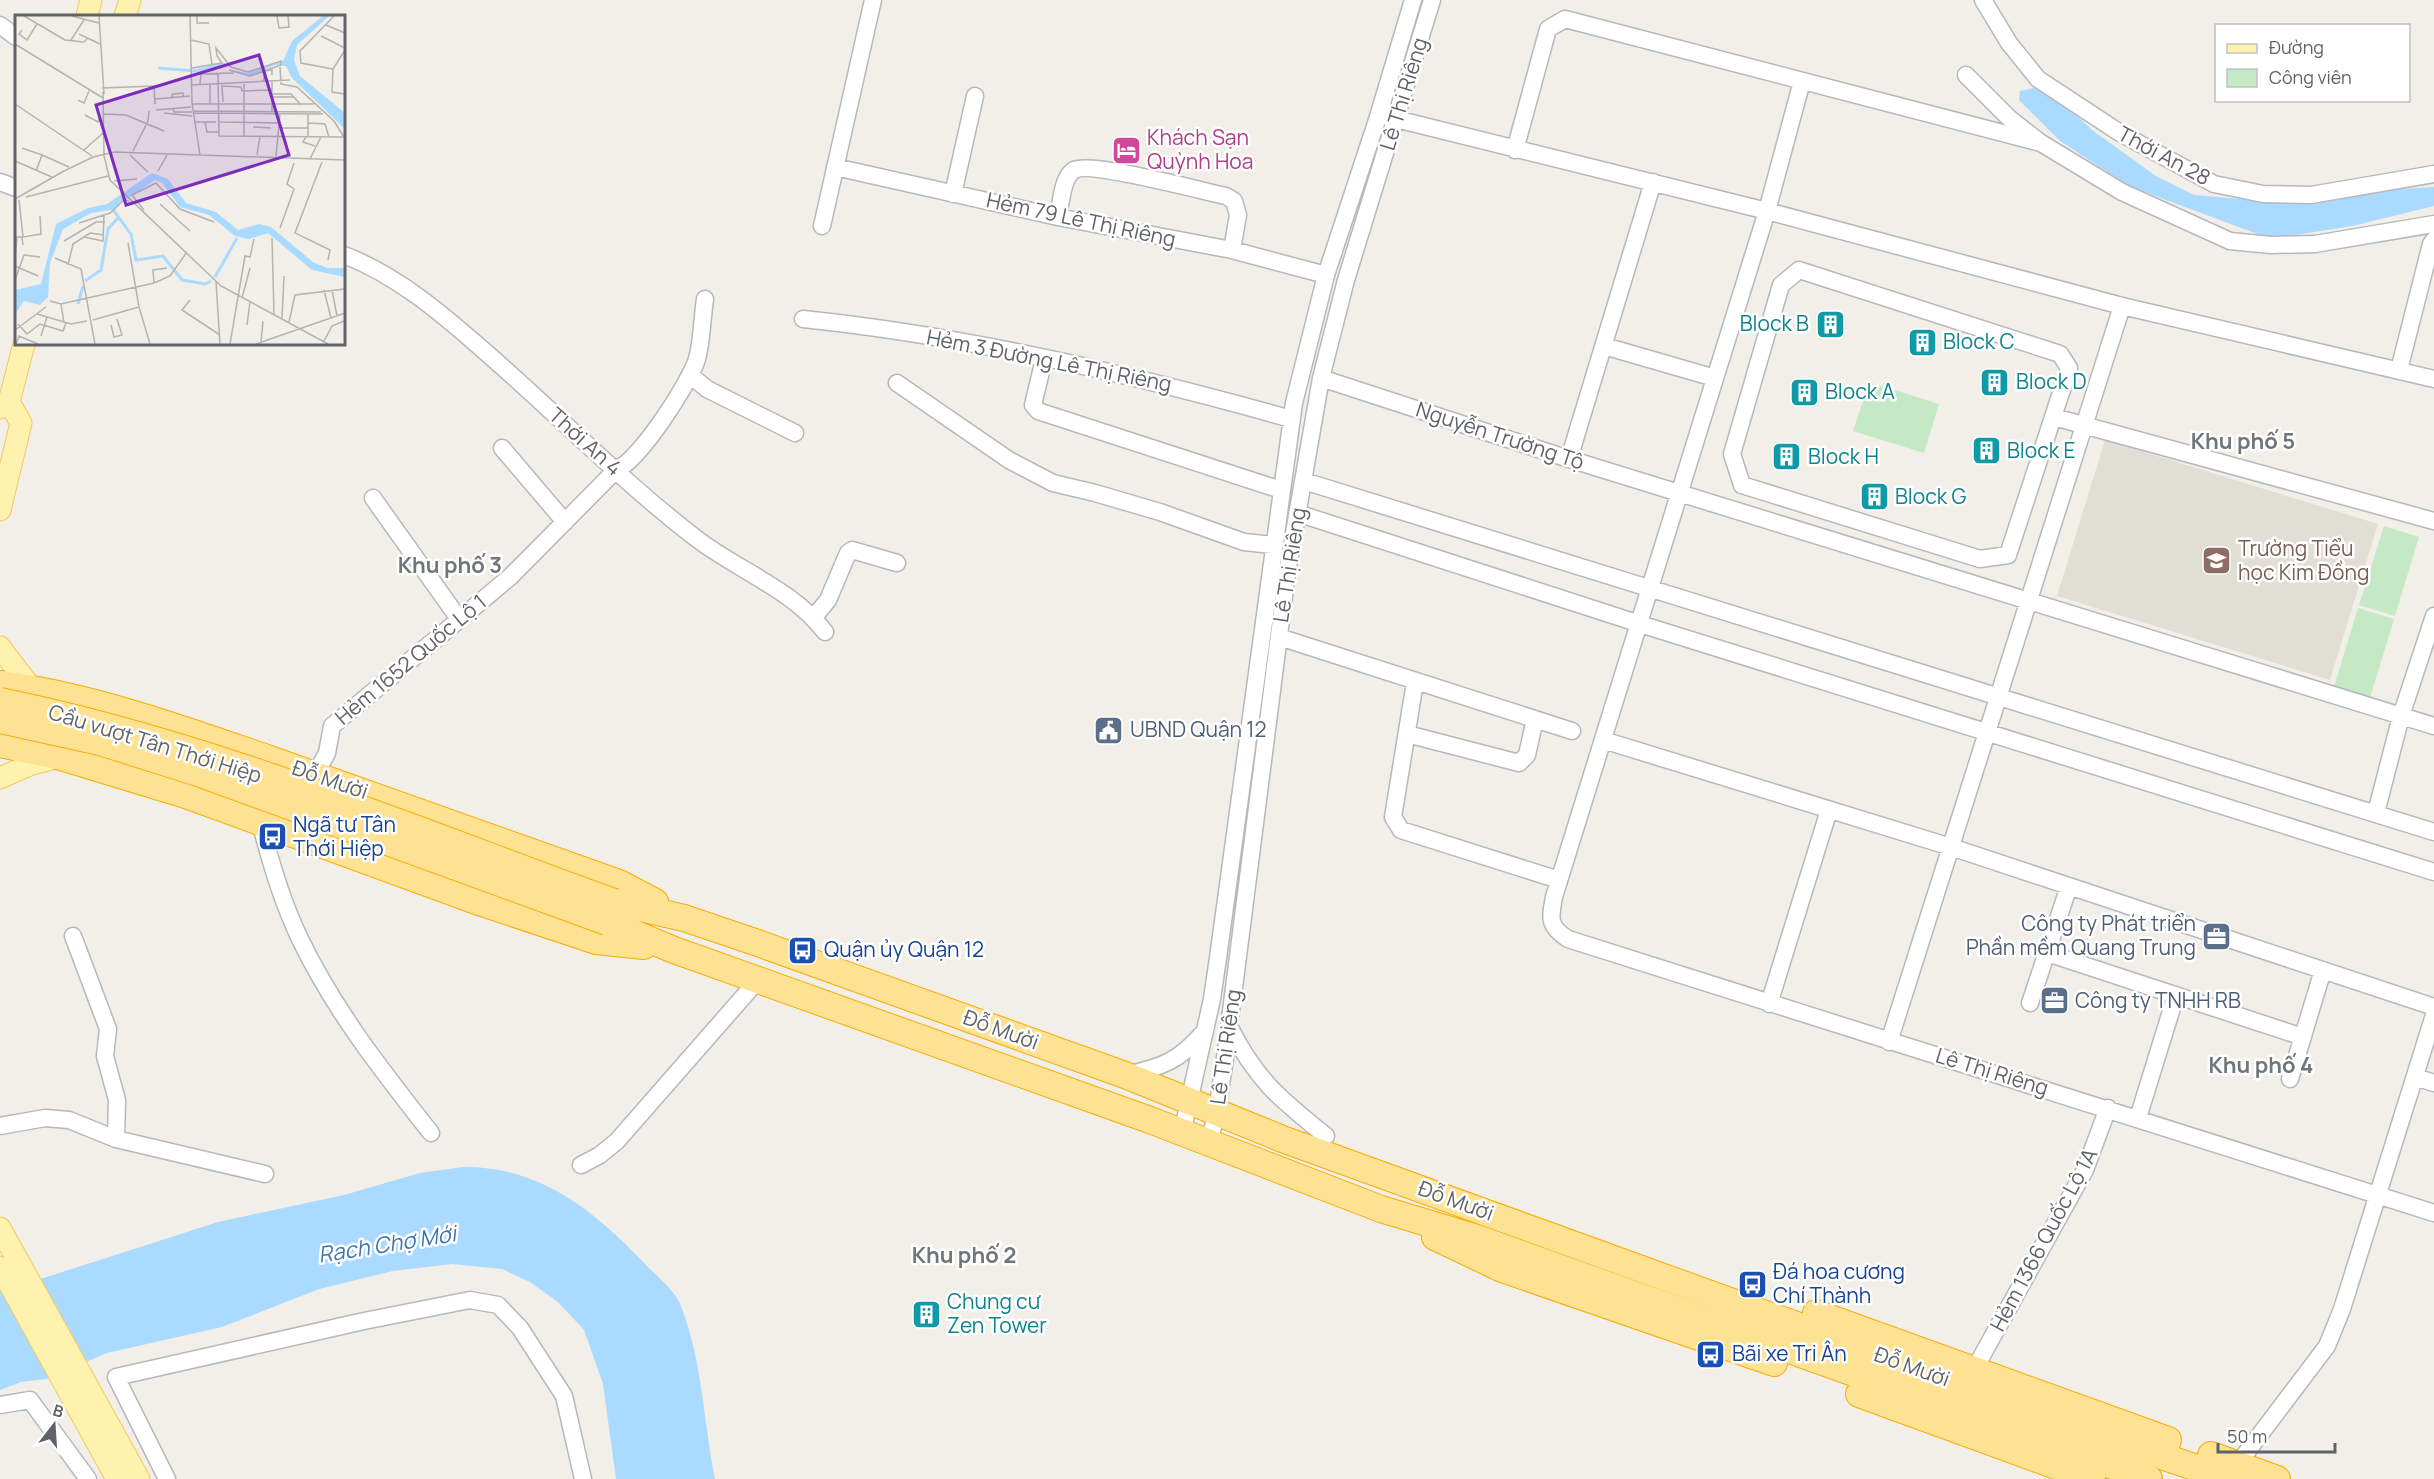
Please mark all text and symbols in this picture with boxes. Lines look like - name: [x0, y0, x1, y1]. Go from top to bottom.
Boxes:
- inset map: [15, 15, 345, 345]
- legend: [2215, 24, 2410, 102]
- street label: Lê Thị Riêng: [1373, 34, 1433, 153]
- text: Đường: [2269, 35, 2324, 59]
- text: Công viên: [2269, 65, 2352, 89]
- street label: Thới An 28: [2113, 119, 2216, 191]
- place label: Khách Sạn Quỳnh Hoa: [1147, 123, 1253, 175]
- hotel icon: Khách Sạn Quỳnh Hoa: [1110, 134, 1142, 166]
- street label: Hẻm 79 Lê Thị Riêng: [984, 185, 1178, 253]
- building icon: Block B: [1814, 308, 1846, 340]
- place label: Block B: [1740, 309, 1809, 337]
- street label: Hẻm 3 Đường Lê Thị Riêng: [924, 323, 1174, 398]
- building icon: Block C: [1906, 326, 1938, 358]
- place label: Block C: [1943, 327, 2014, 355]
- building icon: Block D: [1979, 366, 2011, 398]
- place label: Block D: [2016, 367, 2087, 395]
- building icon: Block A: [1788, 376, 1820, 408]
- place label: Block A: [1825, 377, 1895, 405]
- street label: Nguyễn Trường Tộ: [1413, 395, 1588, 475]
- street label: Thới An 4: [543, 401, 628, 482]
- district label: Khu phố 5: [2191, 426, 2295, 456]
- building icon: Block E: [1970, 435, 2002, 467]
- place label: Block E: [2007, 436, 2075, 464]
- building icon: Block H: [1771, 441, 1803, 473]
- place label: Block H: [1808, 442, 1879, 470]
- building icon: Block G: [1858, 481, 1890, 513]
- place label: Block G: [1895, 482, 1966, 510]
- street label: Lê Thị Riêng: [1266, 505, 1312, 624]
- place label: Trường Tiểu học Kim Đồng: [2238, 534, 2369, 586]
- school or university icon: Trường Tiểu học Kim Đồng: [2201, 545, 2233, 577]
- district label: Khu phố 3: [398, 550, 502, 580]
- street label: Hẻm 1652 Quốc Lộ 1: [329, 588, 492, 731]
- street label: Cầu vượt Tân Thới Hiệp: [45, 697, 265, 789]
- public building icon: UBND Quận 12: [1093, 714, 1125, 746]
- place label: UBND Quận 12: [1130, 715, 1266, 743]
- street label: Đỗ Mười: [289, 753, 372, 805]
- place label: Ngã tư Tân Thới Hiệp: [293, 810, 396, 862]
- bus stop icon: Ngã tư Tân Thới Hiệp: [256, 821, 288, 853]
- place label: Công ty Phát triển Phần mềm Quang Trung: [1966, 909, 2196, 961]
- office icon: Công ty Phát triển Phần mềm Quang Trung: [2201, 920, 2233, 952]
- bus stop icon: Quận ủy Quận 12: [787, 934, 819, 966]
- place label: Quận ủy Quận 12: [824, 935, 984, 963]
- office icon: Công ty TNHH RB: [2038, 985, 2070, 1017]
- place label: Công ty TNHH RB: [2075, 986, 2241, 1014]
- street label: Lê Thị Riêng: [1203, 987, 1247, 1106]
- street label: Đỗ Mười: [960, 1002, 1043, 1056]
- street label: Lê Thị Riêng: [1933, 1041, 2052, 1101]
- district label: Khu phố 4: [2209, 1050, 2313, 1080]
- street label: Hẻm 1366 Quốc Lộ 1A: [1983, 1143, 2103, 1336]
- street label: Đỗ Mười: [1415, 1173, 1498, 1227]
- water label: Rạch Chợ Mới: [316, 1218, 461, 1270]
- district label: Khu phố 2: [912, 1240, 1016, 1270]
- place label: Đá hoa cương Chí Thành: [1773, 1257, 1905, 1309]
- bus stop icon: Đá hoa cương Chí Thành: [1736, 1268, 1768, 1300]
- place label: Chung cư Zen Tower: [947, 1287, 1047, 1339]
- building icon: Chung cư Zen Tower: [910, 1298, 942, 1330]
- bus stop icon: Bãi xe Tri Ân: [1695, 1338, 1727, 1370]
- place label: Bãi xe Tri Ân: [1732, 1339, 1847, 1367]
- street label: Đỗ Mười: [1871, 1339, 1954, 1393]
- north arrow: [24, 1395, 84, 1455]
- text: B: [50, 1399, 66, 1423]
- scale bar: [2218, 1416, 2335, 1454]
- text: 50 m: [2227, 1424, 2267, 1448]

